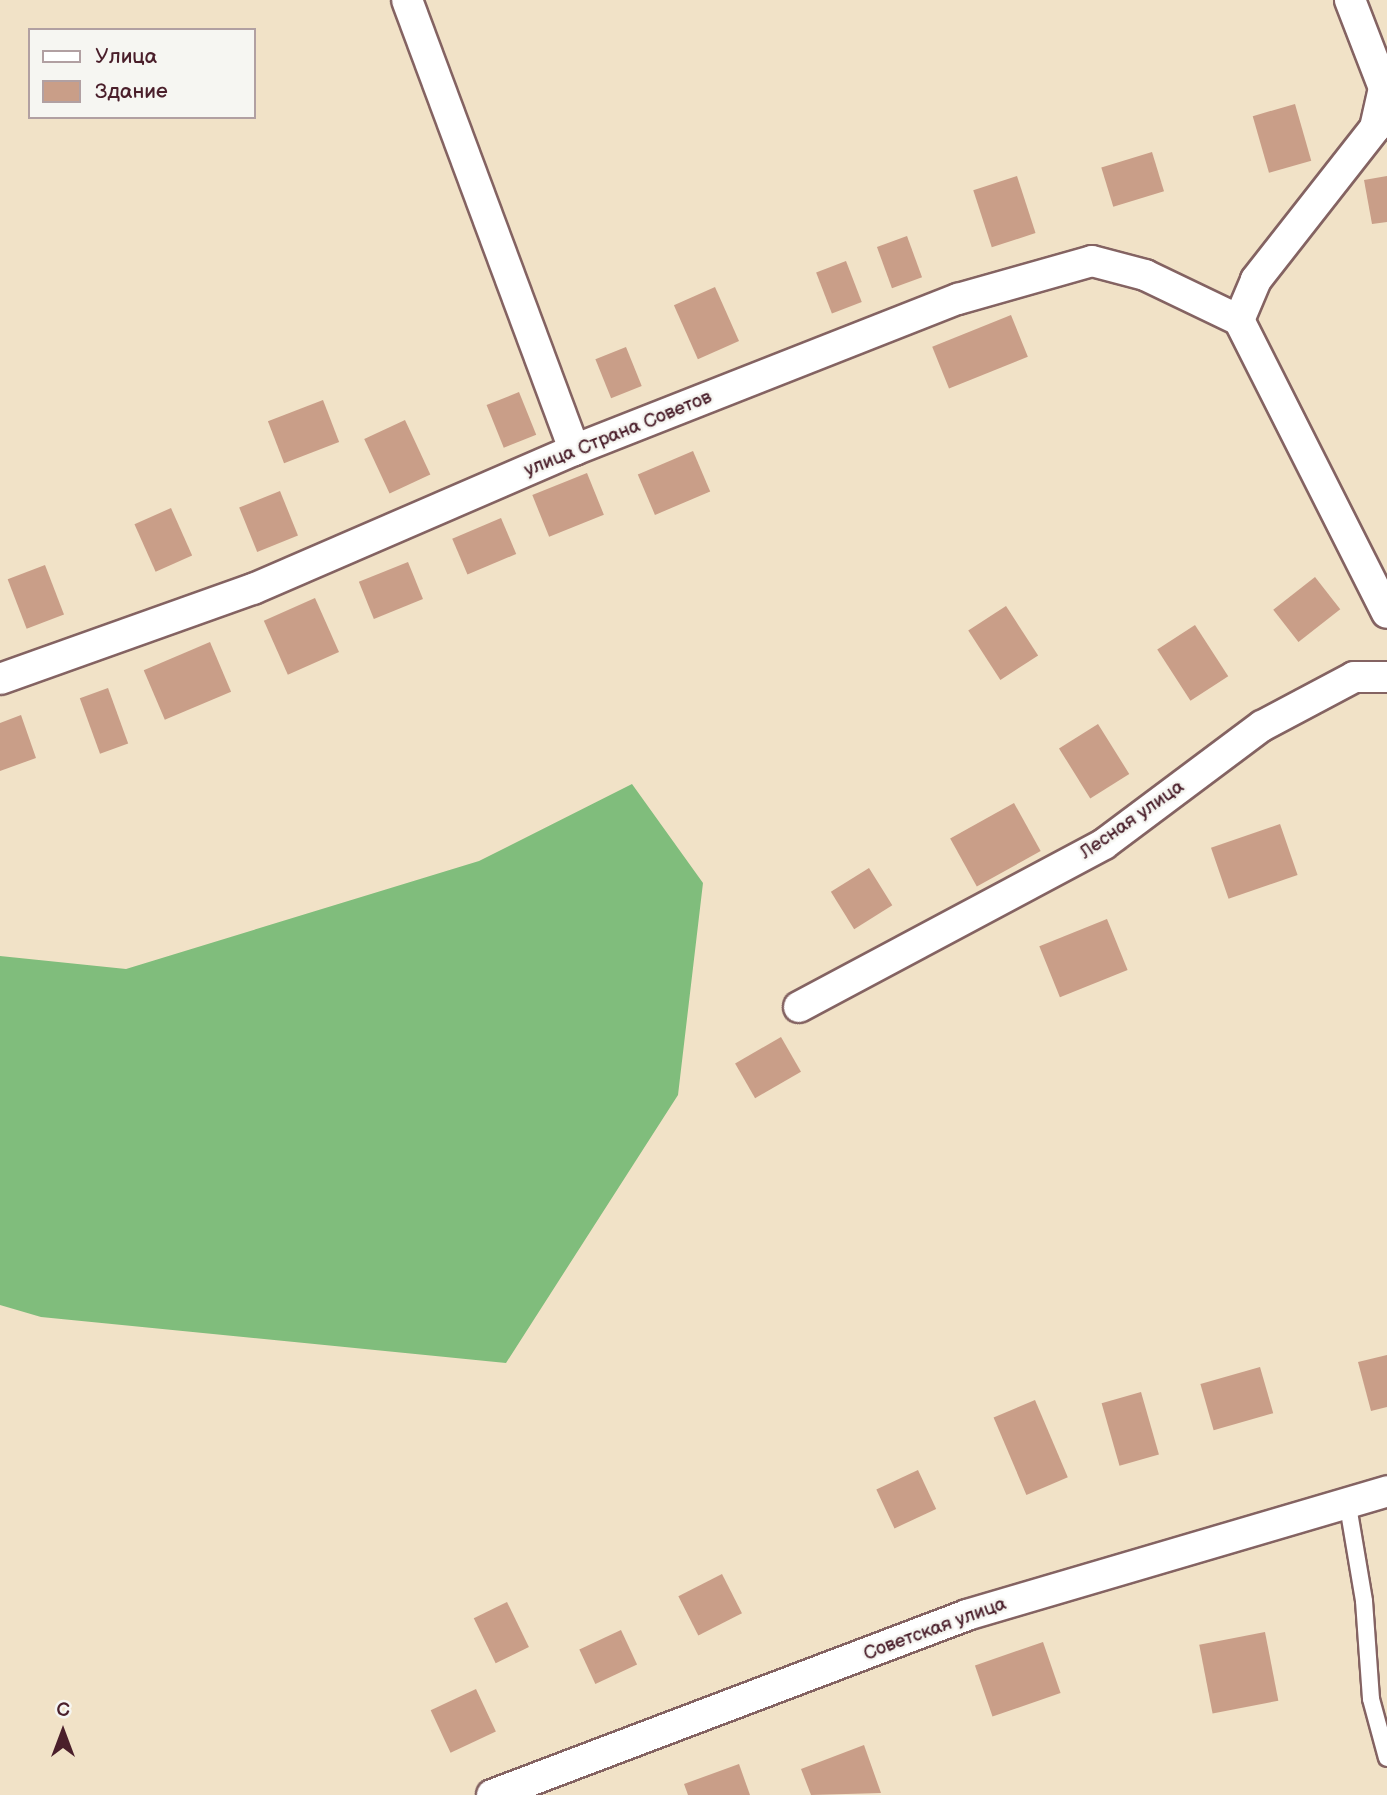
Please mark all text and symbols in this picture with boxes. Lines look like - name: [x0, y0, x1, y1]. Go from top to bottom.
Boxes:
- legend: [28, 28, 256, 119]
- text: Улица: [95, 44, 157, 69]
- text: Здание: [95, 79, 168, 104]
- street label: улица Страна Советов: [521, 386, 715, 482]
- street label: Лесная улица: [1075, 776, 1189, 864]
- street label: Советская улица: [860, 1593, 1010, 1665]
- north arrow: [28, 1697, 98, 1767]
- text: С: [56, 1699, 70, 1722]

